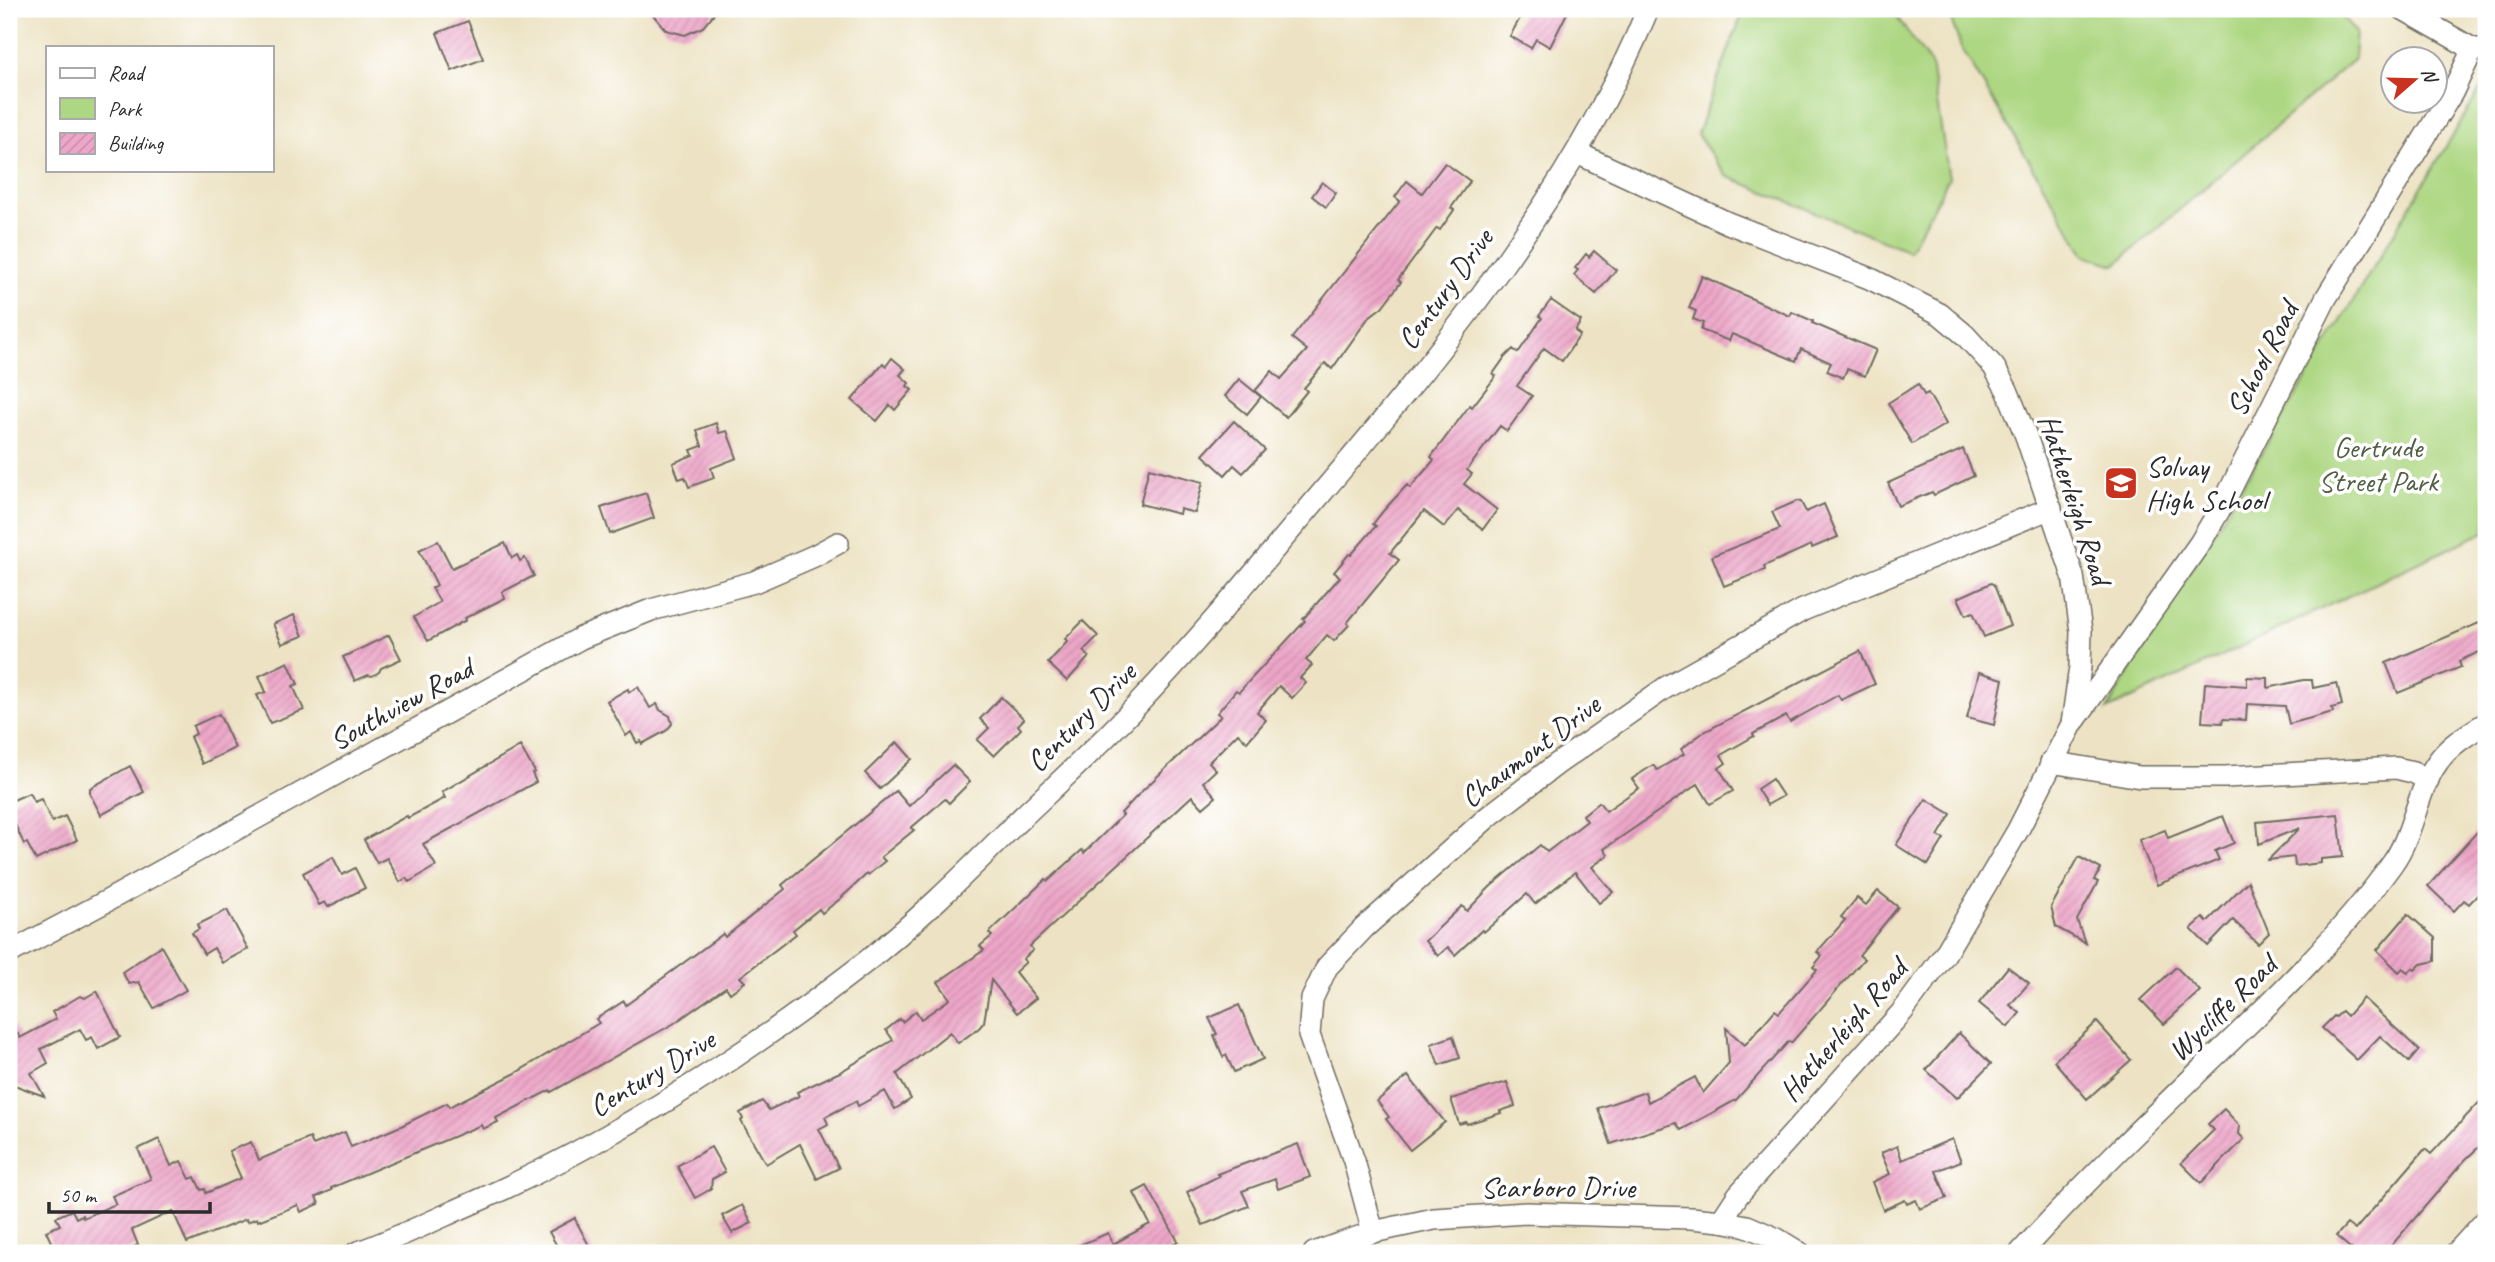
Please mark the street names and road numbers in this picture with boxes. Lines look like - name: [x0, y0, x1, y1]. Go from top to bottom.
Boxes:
- street label: Century Drive: [1388, 219, 1503, 357]
- street label: School Road: [2217, 292, 2309, 422]
- street label: Hatherleigh Road: [2030, 409, 2122, 593]
- street label: Southview Road: [323, 647, 483, 759]
- street label: Century Drive: [1018, 652, 1146, 780]
- street label: Chaumont Drive: [1453, 685, 1609, 816]
- street label: Wycliffe Road: [2160, 944, 2287, 1069]
- street label: Hatherleigh Road: [1771, 948, 1918, 1109]
- street label: Century Drive: [582, 1019, 724, 1125]
- street label: Scarboro Drive: [1481, 1168, 1637, 1206]

